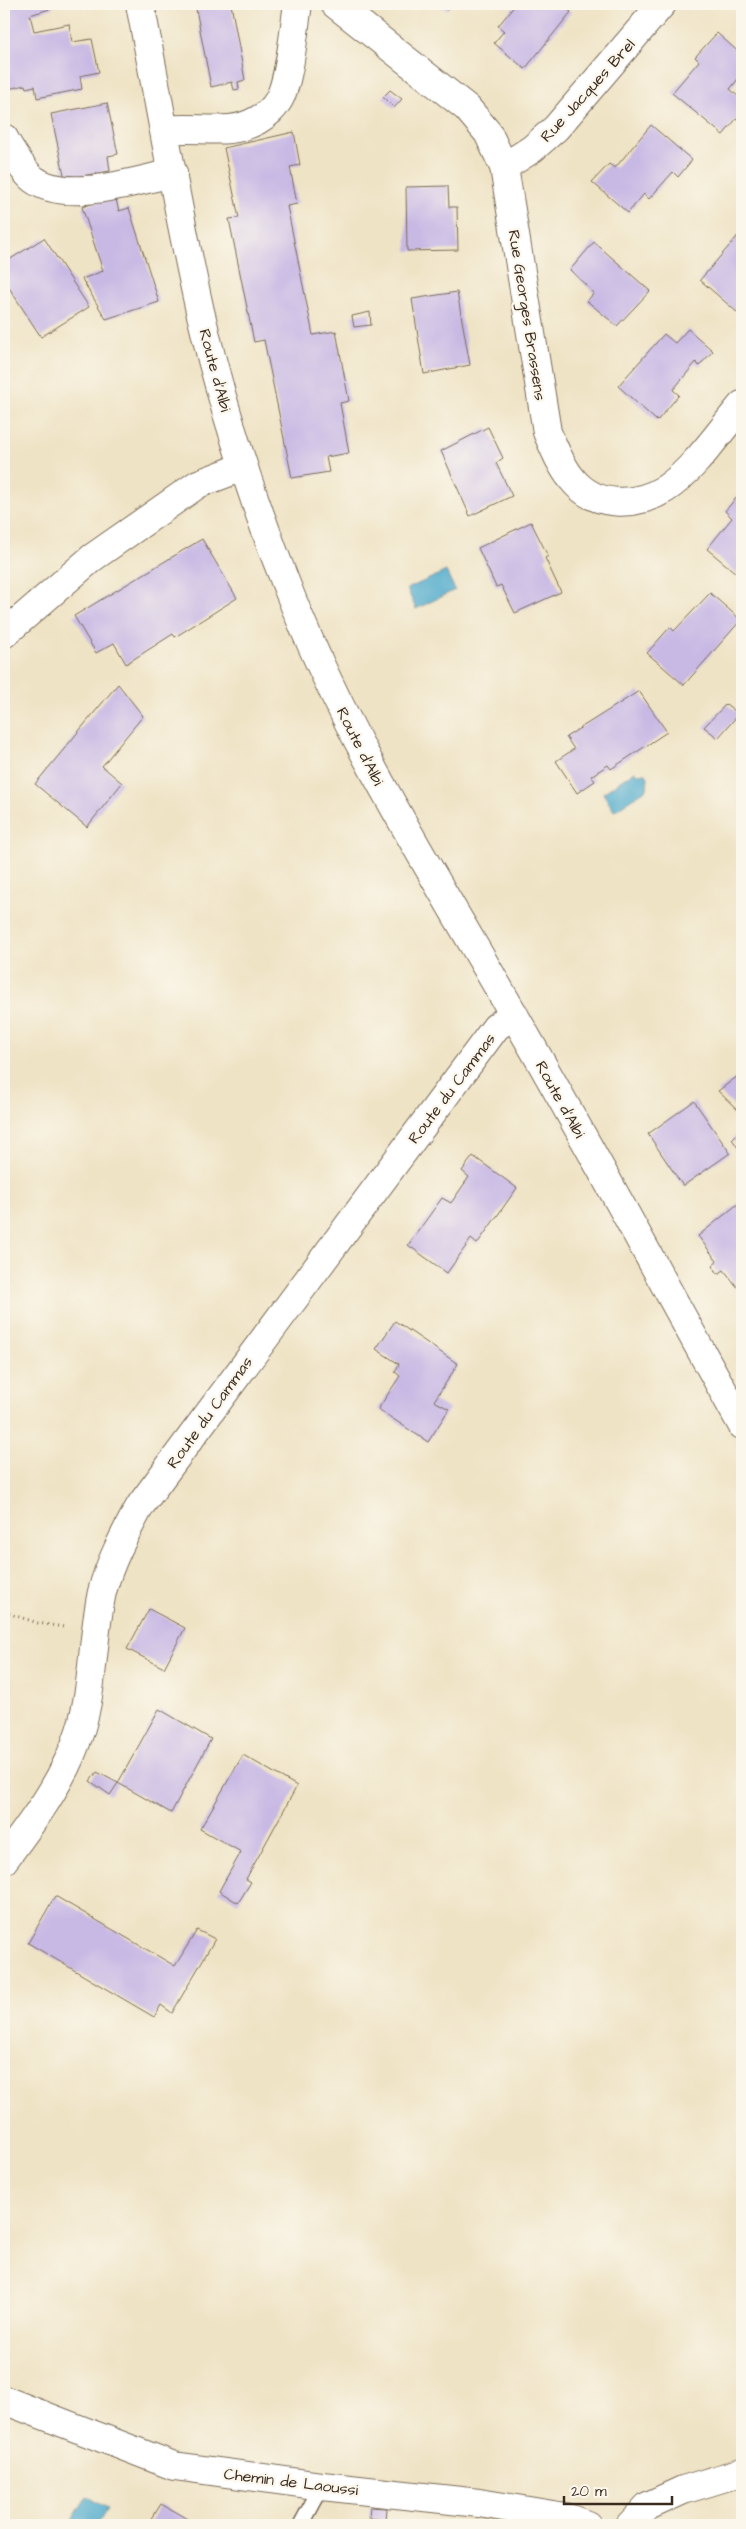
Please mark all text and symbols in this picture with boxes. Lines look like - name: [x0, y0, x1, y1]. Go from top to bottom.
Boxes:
- street label: Rue Jacques Brel: [535, 34, 640, 147]
- street label: Rue Georges Brassens: [502, 228, 551, 402]
- street label: Route d'Albi: [193, 326, 237, 415]
- street label: Route d'Albi: [331, 704, 389, 790]
- street label: Route du Cammas: [403, 1029, 501, 1148]
- street label: Route d'Albi: [530, 1057, 591, 1143]
- street label: Route du Cammas: [162, 1352, 258, 1473]
- street label: Chemin de Laoussi: [222, 2463, 360, 2501]
- scale bar: [564, 2474, 671, 2506]
- text: 20 m: [571, 2481, 607, 2502]

